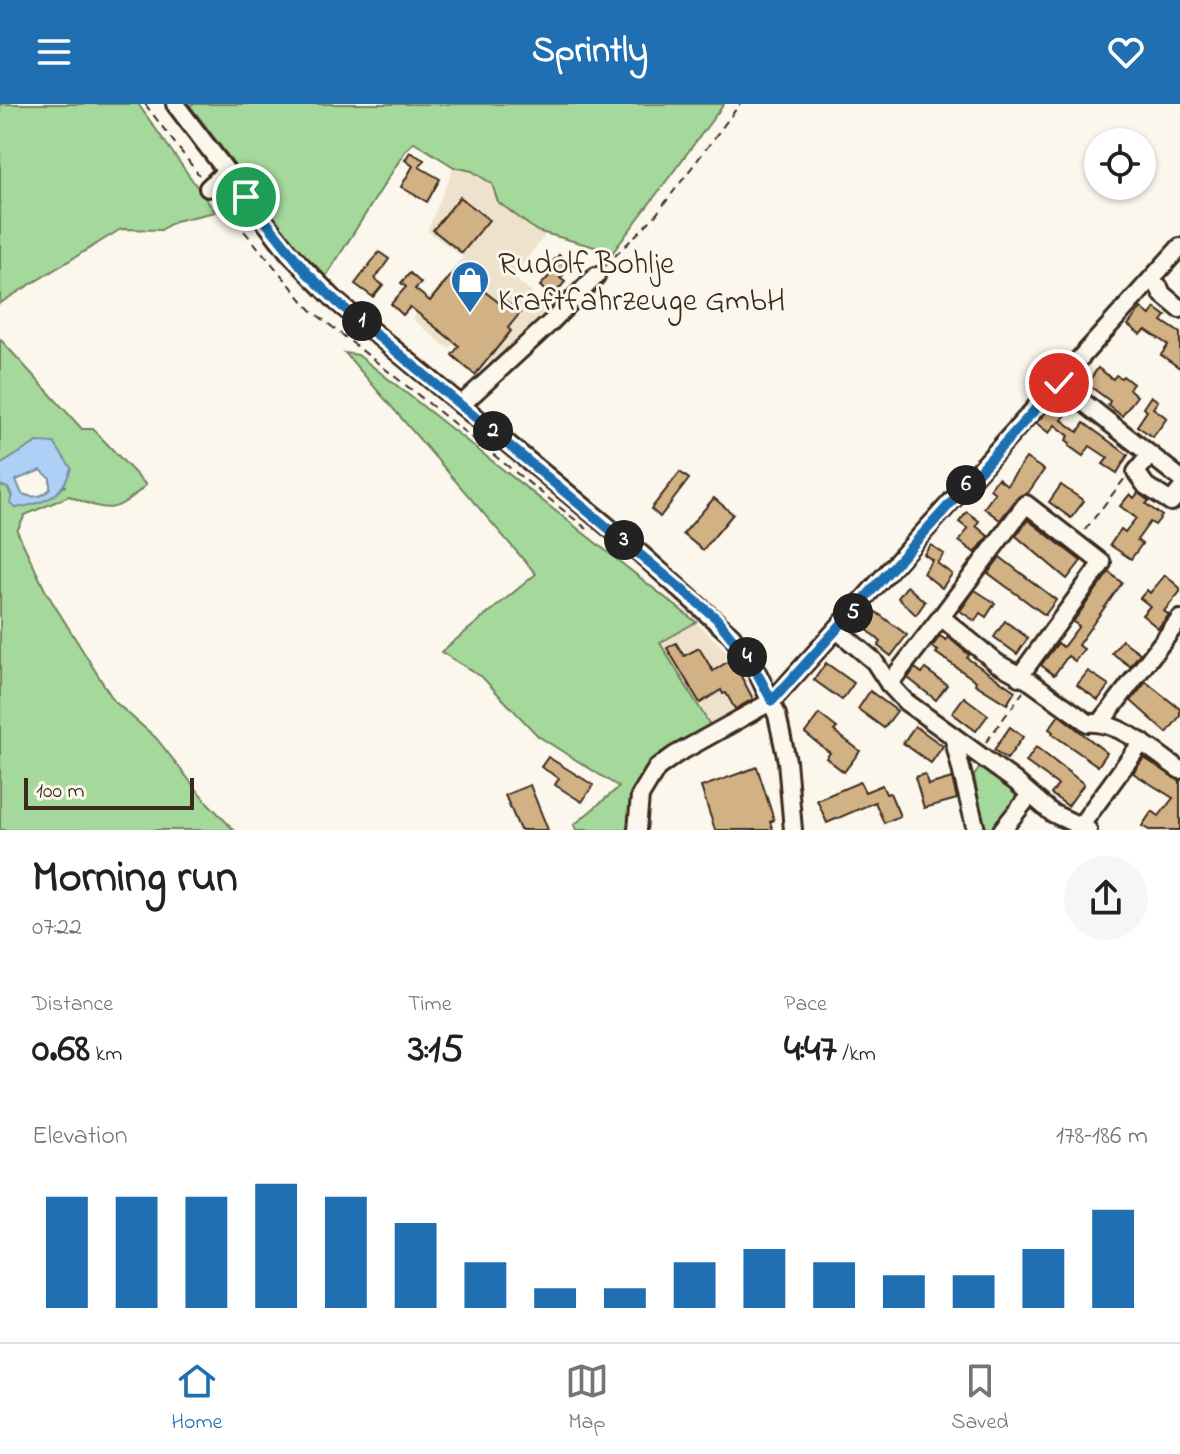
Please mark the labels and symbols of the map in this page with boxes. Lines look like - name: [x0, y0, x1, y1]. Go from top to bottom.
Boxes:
- pin: [212, 163, 280, 231]
- place label: Rudolf Bohlje Kraftfahrzeuge GmbH: [498, 242, 785, 326]
- shop icon: Rudolf Bohlje Kraftfahrzeuge GmbH: [449, 259, 491, 314]
- pin: 1: [342, 301, 382, 341]
- pin: [1025, 349, 1093, 417]
- pin: 2: [473, 411, 513, 451]
- pin: 6: [946, 465, 986, 505]
- pin: 3: [604, 520, 644, 560]
- pin: 5: [833, 593, 873, 633]
- pin: 4: [727, 637, 767, 677]
- scale bar: [24, 774, 194, 810]

